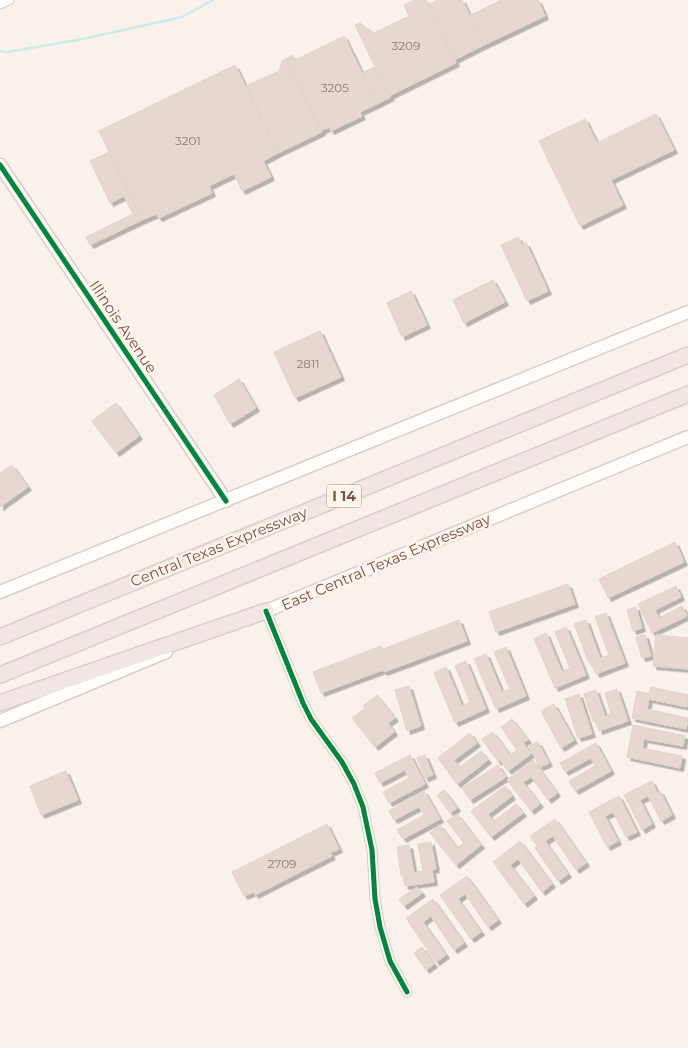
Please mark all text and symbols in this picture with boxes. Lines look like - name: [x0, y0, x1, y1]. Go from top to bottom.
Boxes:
- house number: 3209: [392, 38, 420, 53]
- house number: 3205: [321, 80, 349, 95]
- house number: 3201: [175, 133, 201, 148]
- street label: Illinois Avenue: [85, 277, 162, 377]
- house number: 2811: [296, 356, 320, 371]
- road number: I 14: [326, 484, 362, 508]
- street label: Central Texas Expressway: [127, 502, 311, 591]
- street label: East Central Texas Expressway: [278, 508, 494, 614]
- house number: 2709: [268, 856, 296, 871]

